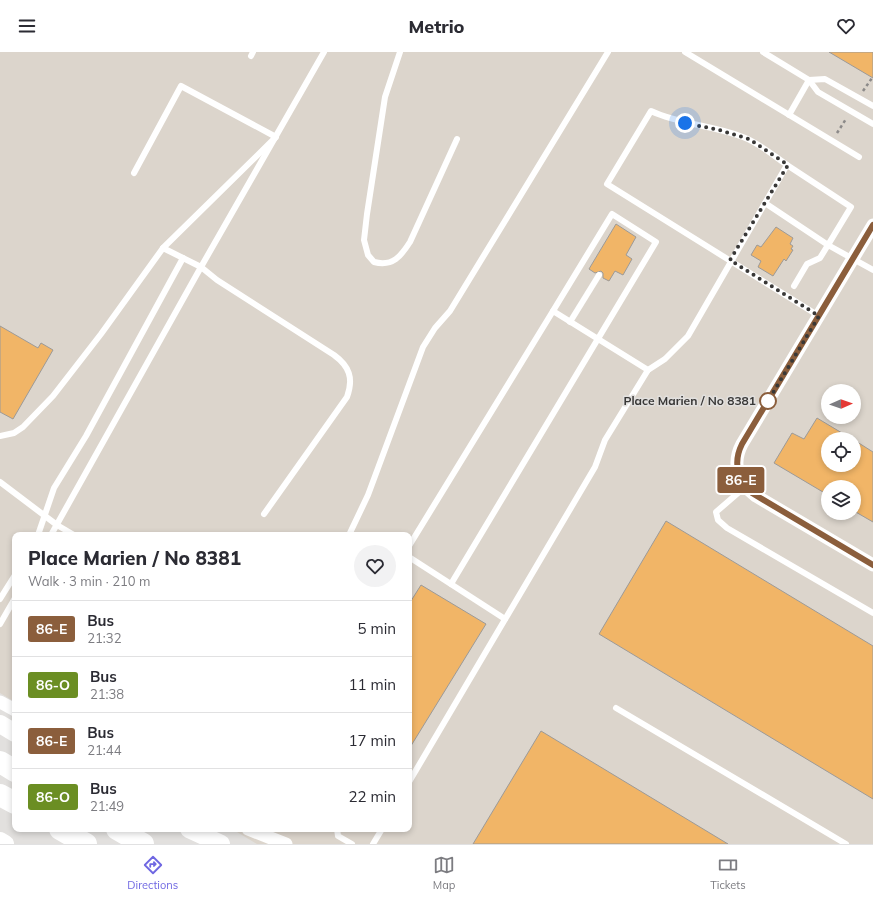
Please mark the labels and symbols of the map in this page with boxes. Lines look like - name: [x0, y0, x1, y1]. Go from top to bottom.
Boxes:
- your location: [675, 113, 695, 133]
- north arrow: [821, 384, 861, 424]
- marker: Place Marien / No 8381: [759, 392, 777, 410]
- place label: Place Marien / No 8381: [623, 393, 756, 408]
- line badge: 86-E: [713, 467, 769, 493]

